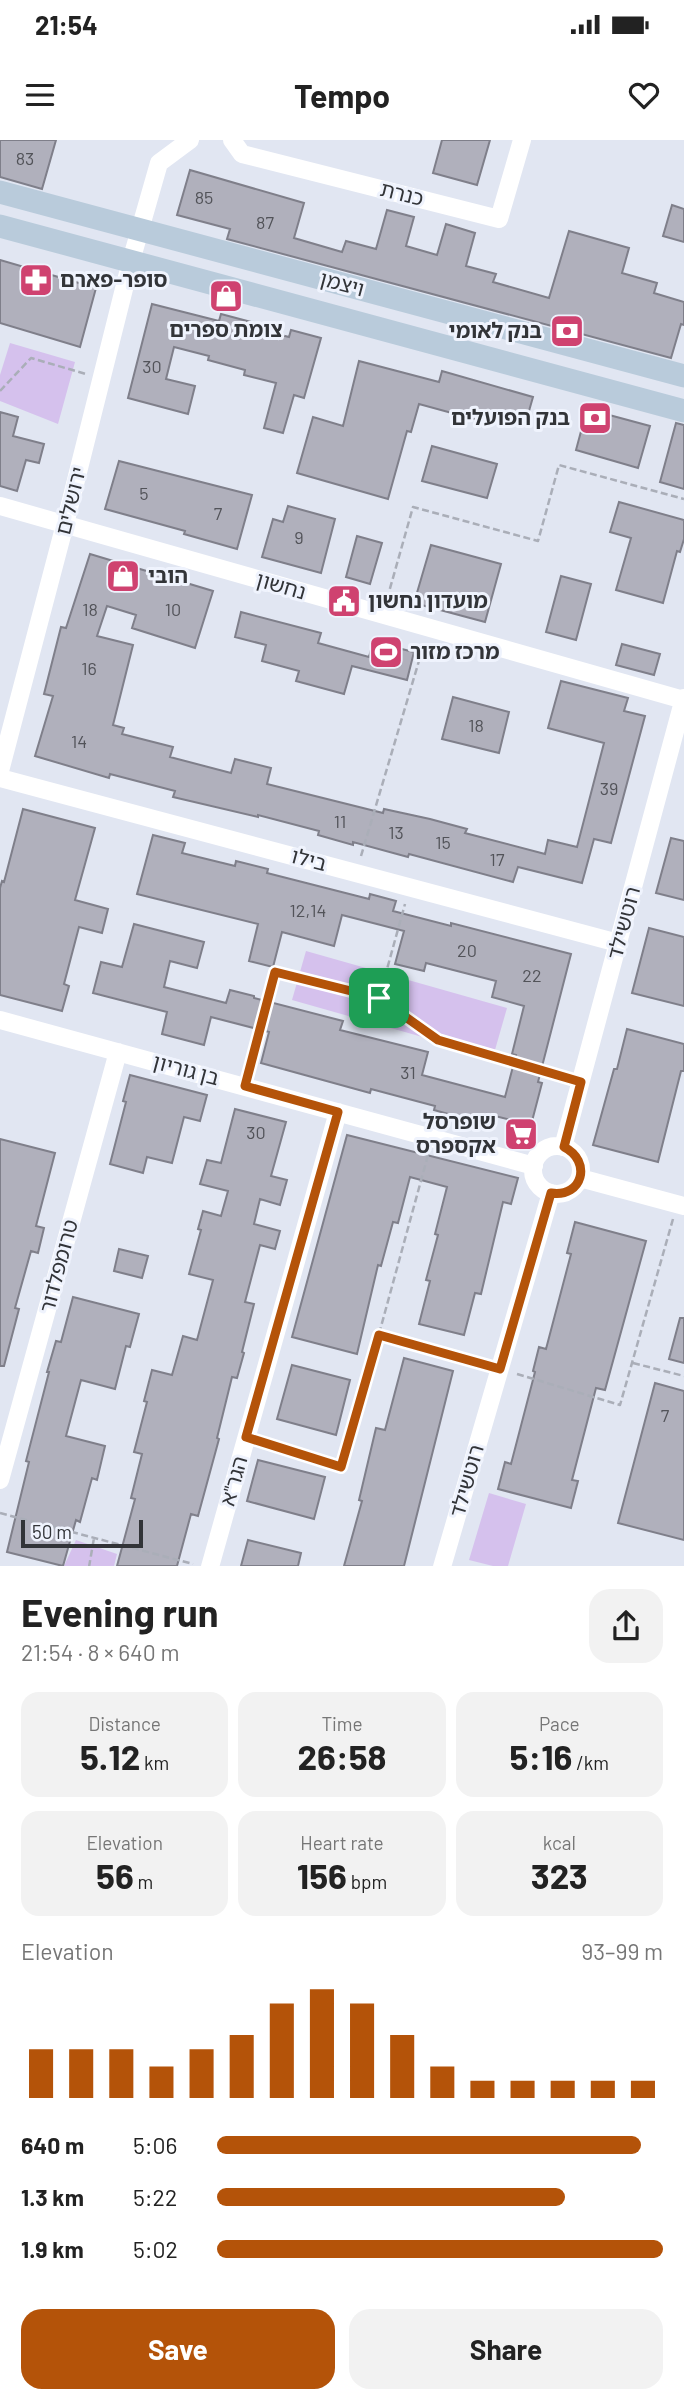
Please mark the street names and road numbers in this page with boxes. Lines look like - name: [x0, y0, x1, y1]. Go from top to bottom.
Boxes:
- street label: כנרת: [378, 175, 427, 210]
- street label: ויצמן: [317, 265, 367, 300]
- street label: ירושלים: [49, 464, 90, 537]
- street label: נחשון: [254, 566, 309, 604]
- street label: בילו: [289, 842, 330, 875]
- street label: רוטשילד: [601, 884, 644, 962]
- street label: בן גוריון: [151, 1048, 222, 1089]
- street label: טרומפלדור: [33, 1216, 82, 1315]
- street label: רוטשילד: [443, 1441, 488, 1520]
- street label: הגר"א: [214, 1453, 252, 1508]

